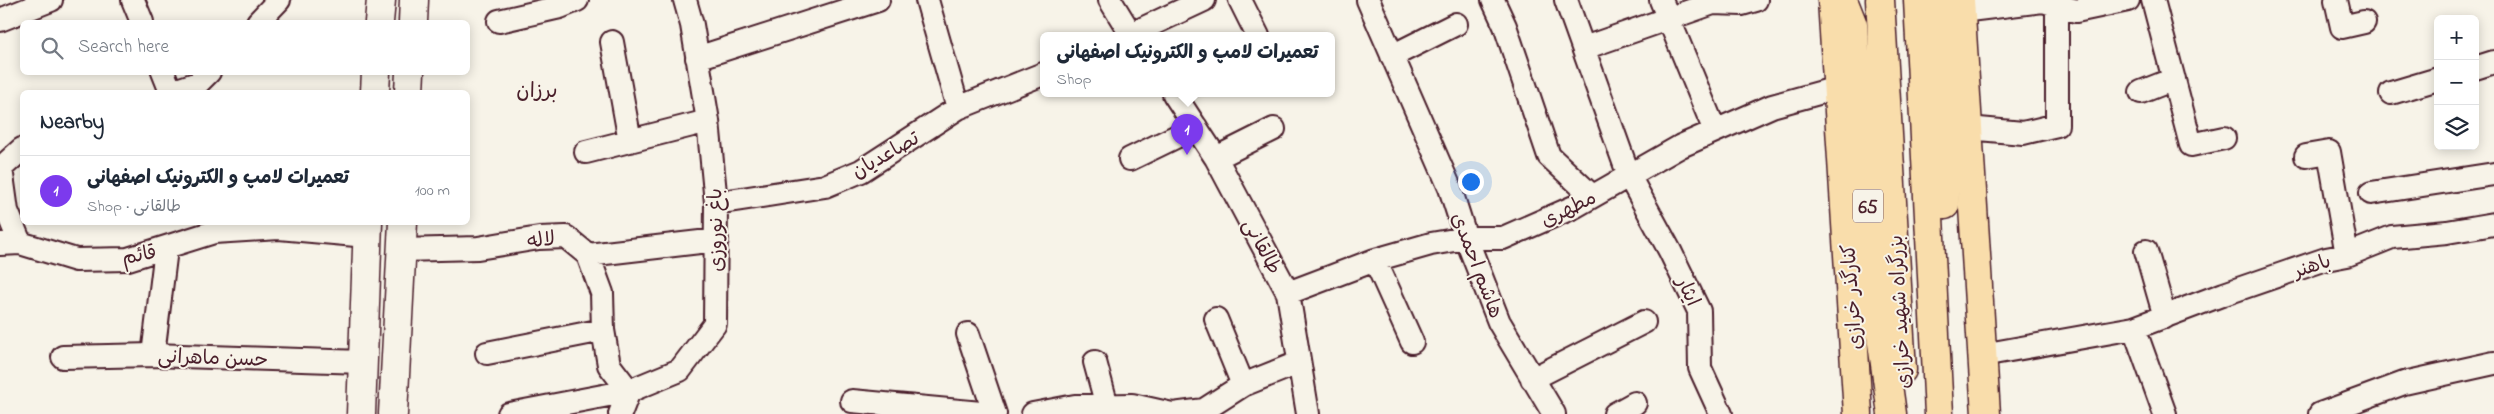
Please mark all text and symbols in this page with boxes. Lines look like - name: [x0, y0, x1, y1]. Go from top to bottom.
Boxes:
- map controls: [2434, 15, 2479, 150]
- button: +: [2434, 15, 2479, 60]
- search box: [20, 20, 470, 75]
- popup: [1040, 32, 1335, 97]
- icon: search: [38, 34, 66, 62]
- text: Search here: [78, 34, 169, 61]
- text: تعمیرات لامپ و الکترونیک اصفهانی: [1056, 40, 1319, 67]
- button: −: [2434, 60, 2479, 105]
- text: Shop: [1056, 68, 1091, 92]
- district label: برزان: [516, 77, 558, 107]
- button: layers: [2434, 105, 2479, 150]
- text: Nearby: [40, 108, 104, 138]
- pin: 1: [1171, 114, 1203, 155]
- street label: تصاعدیان: [847, 125, 926, 187]
- text: تعمیرات لامپ و الکترونیک اصفهانی: [87, 165, 349, 192]
- your location: [1458, 169, 1484, 195]
- text: 1: [53, 179, 59, 203]
- text: 100 m: [415, 179, 450, 203]
- street label: مطهری: [1536, 184, 1602, 236]
- street label: باغ نوروزی: [702, 188, 733, 272]
- road number: 65: [1853, 190, 1883, 222]
- text: Shop · طالقانی: [87, 195, 181, 219]
- street label: هاشم احمدی: [1442, 209, 1509, 323]
- street label: طالقانی: [1234, 214, 1288, 280]
- street label: لاله: [526, 226, 557, 257]
- street label: بزرگراه شهید خرازی: [1883, 234, 1920, 390]
- street label: قائم: [120, 239, 159, 274]
- street label: کنارگذر خرازی: [1835, 243, 1872, 351]
- street label: باهنر: [2289, 248, 2335, 288]
- street label: ایثار: [1666, 271, 1706, 312]
- street label: حسن ماهرانی: [157, 343, 269, 376]

